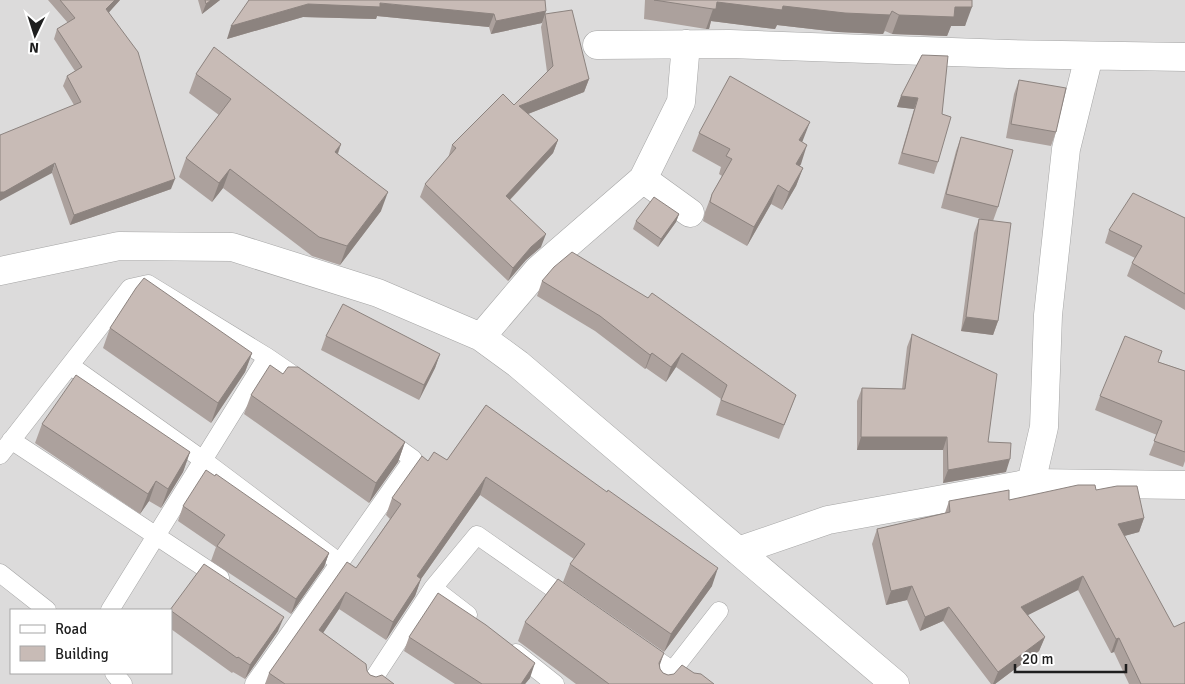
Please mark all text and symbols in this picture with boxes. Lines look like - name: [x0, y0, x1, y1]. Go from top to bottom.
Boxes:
- north arrow: [10, 10, 60, 60]
- text: N: [29, 39, 40, 56]
- legend: [10, 609, 172, 674]
- text: Road: [55, 620, 87, 638]
- scale bar: [1015, 642, 1126, 674]
- text: Building: [55, 645, 109, 663]
- text: 20 m: [1022, 650, 1053, 668]

